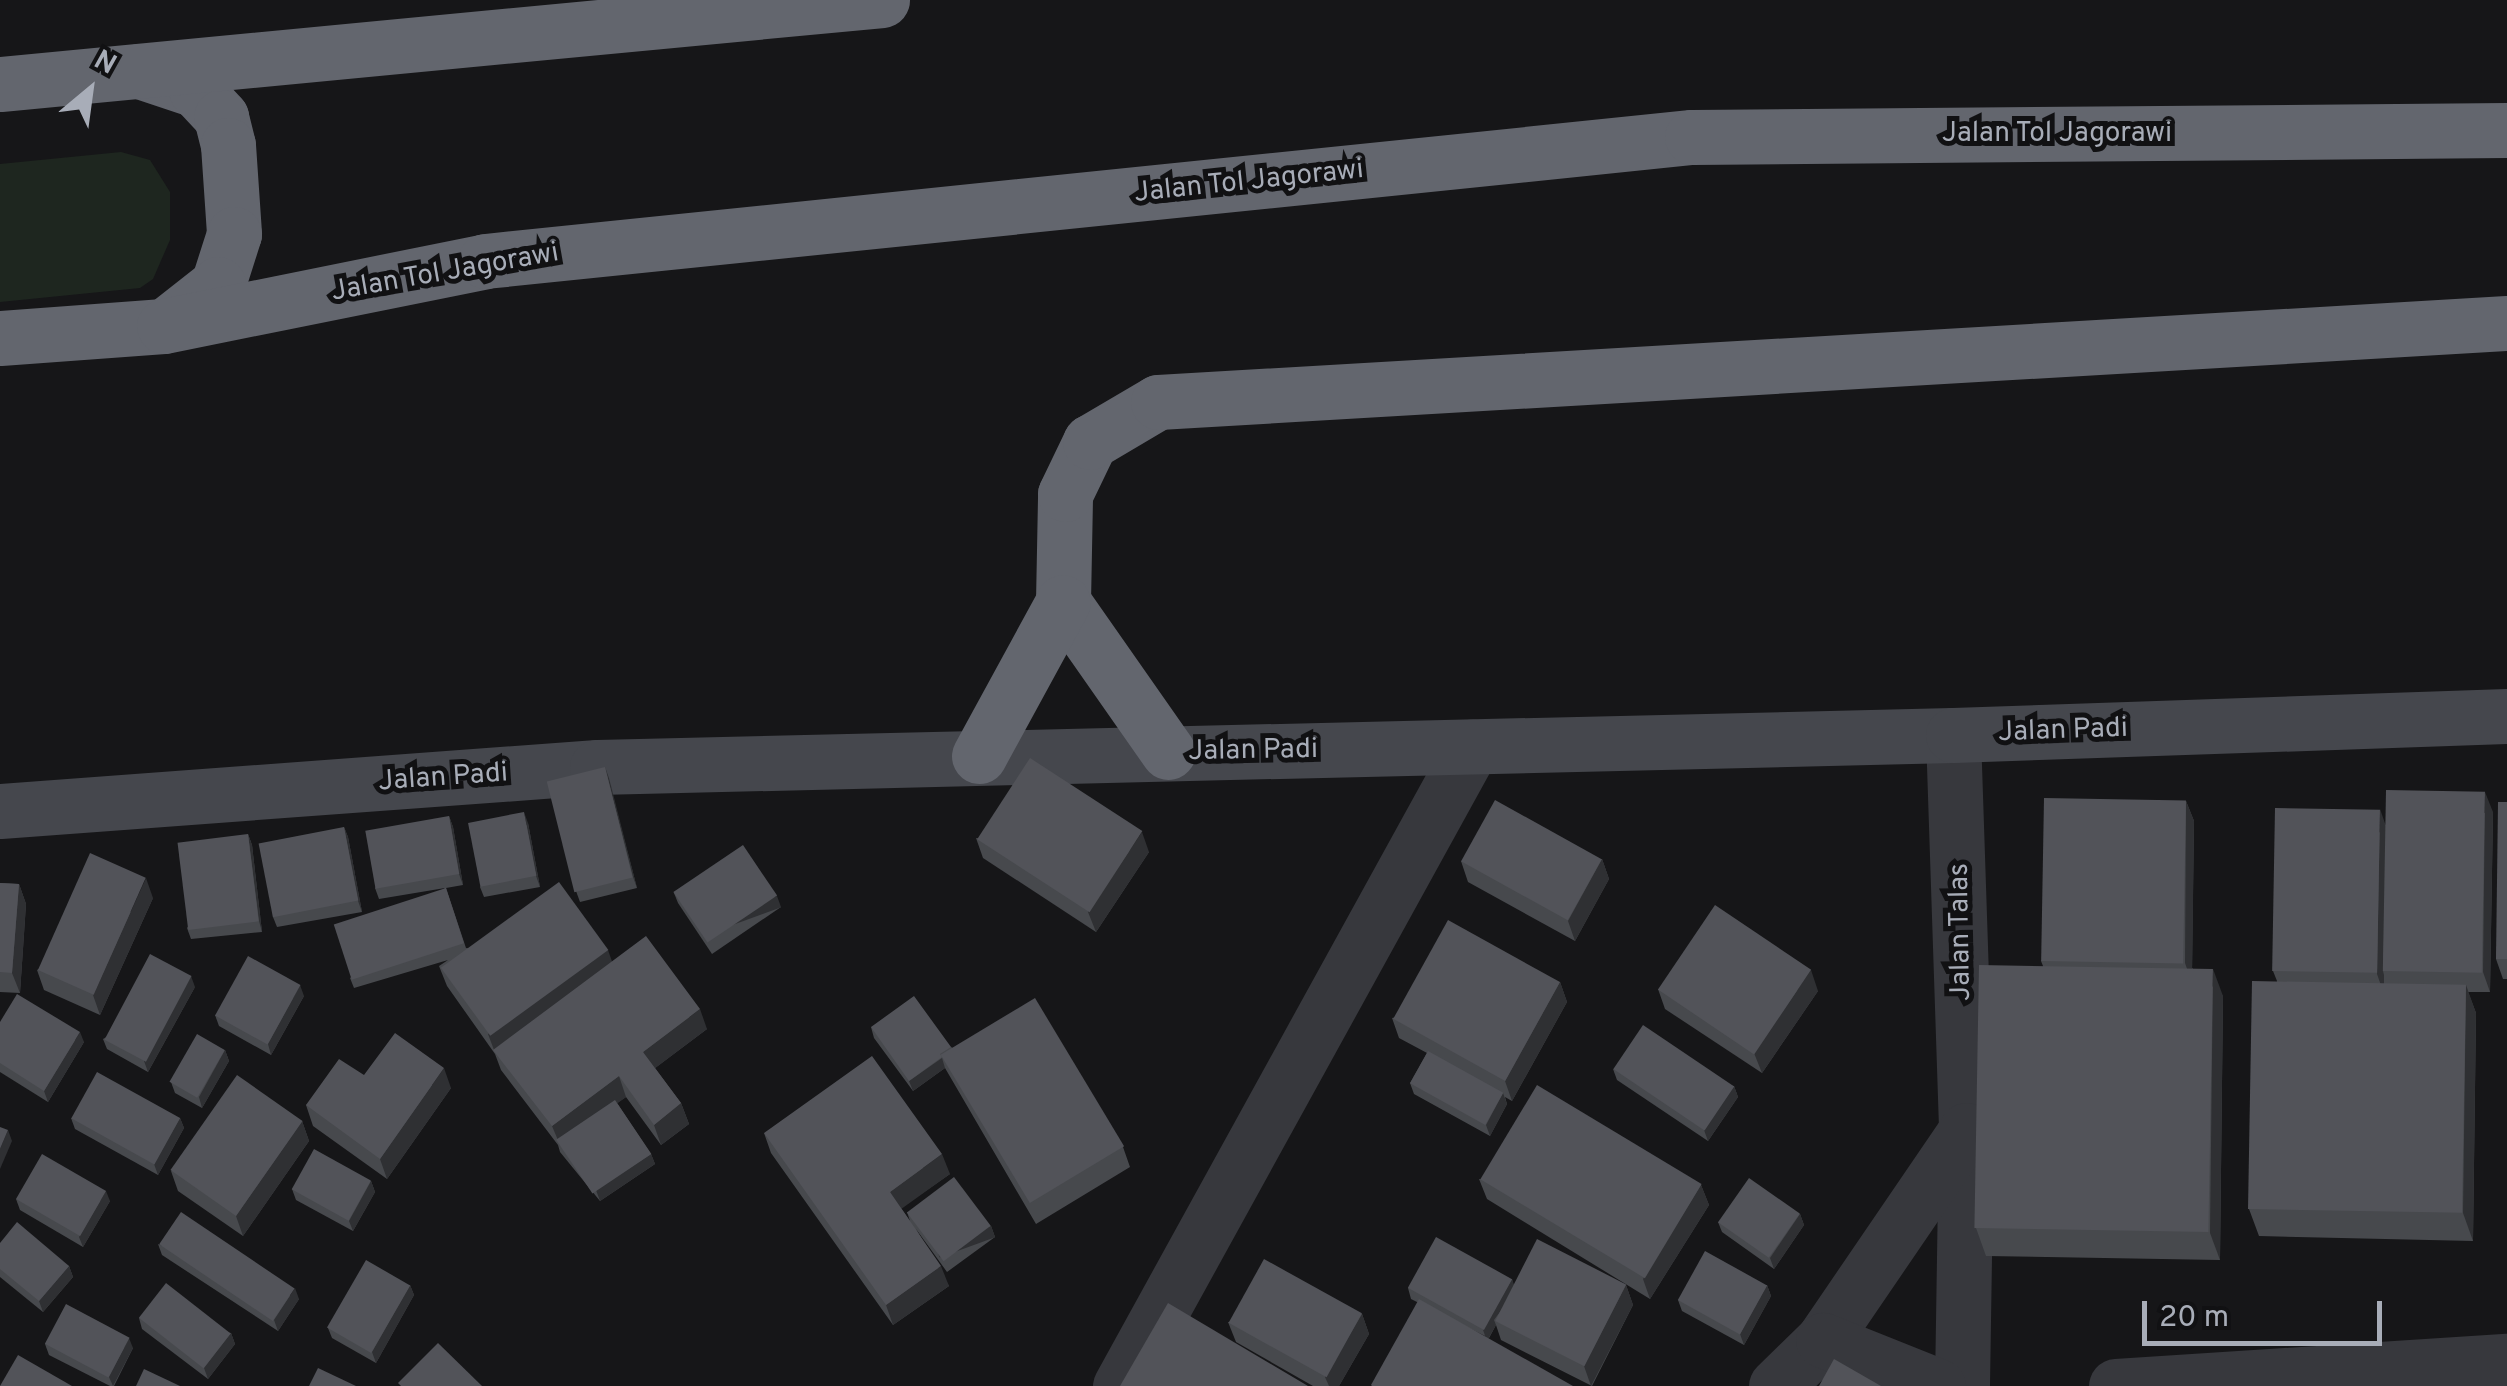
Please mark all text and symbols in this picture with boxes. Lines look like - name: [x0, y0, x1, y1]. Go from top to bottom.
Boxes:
- north arrow: [40, 40, 140, 140]
- text: N: [87, 43, 122, 84]
- street label: Jalan Tol Jagorawi: [1941, 117, 2173, 151]
- street label: Jalan Tol Jagorawi: [1132, 153, 1366, 211]
- street label: Jalan Tol Jagorawi: [328, 236, 562, 310]
- street label: Jalan Padi: [1998, 712, 2128, 750]
- street label: Jalan Padi: [1188, 733, 1318, 769]
- street label: Jalan Padi: [377, 757, 509, 799]
- street label: Jalan Talas: [1943, 862, 1979, 1002]
- scale bar: [2147, 1281, 2387, 1343]
- text: 20 m: [2159, 1300, 2229, 1337]

